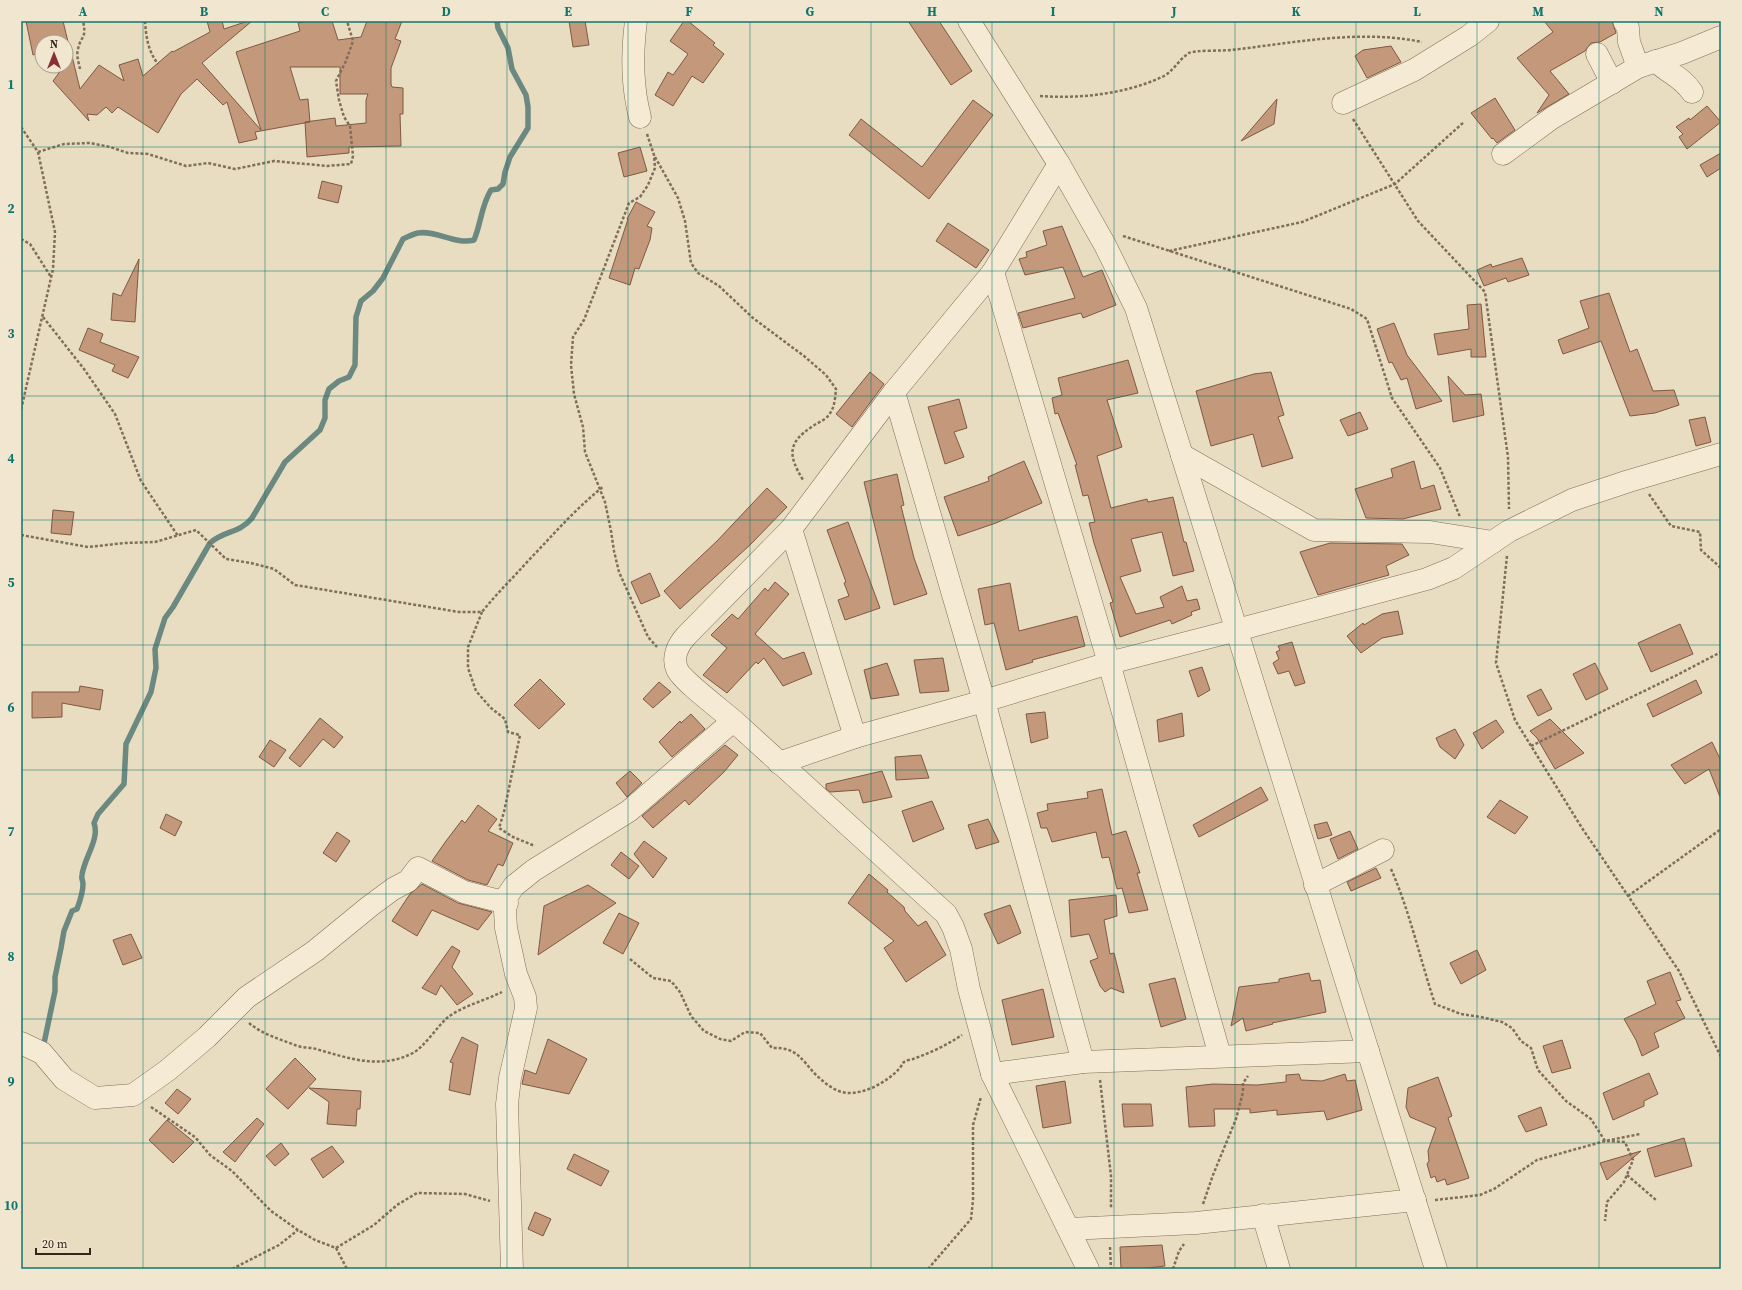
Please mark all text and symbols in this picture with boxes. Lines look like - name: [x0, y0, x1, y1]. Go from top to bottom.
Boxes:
- text: A: [79, 3, 88, 20]
- text: B: [200, 3, 209, 20]
- text: C: [321, 3, 329, 20]
- text: D: [441, 3, 451, 20]
- text: E: [564, 3, 572, 20]
- text: F: [685, 3, 693, 20]
- text: G: [806, 3, 815, 20]
- text: H: [927, 3, 937, 20]
- text: I: [1050, 3, 1056, 20]
- text: J: [1170, 3, 1177, 20]
- text: K: [1291, 3, 1301, 20]
- text: L: [1413, 3, 1421, 20]
- text: M: [1532, 3, 1544, 20]
- text: N: [1654, 3, 1664, 20]
- north arrow: [34, 34, 74, 74]
- text: N: [50, 37, 58, 52]
- text: 1: [7, 76, 15, 93]
- text: 2: [7, 200, 15, 217]
- text: 3: [7, 325, 15, 342]
- text: 4: [7, 450, 15, 467]
- text: 5: [7, 574, 15, 591]
- text: 6: [7, 699, 15, 716]
- text: 7: [7, 823, 15, 840]
- text: 8: [7, 948, 15, 965]
- text: 9: [7, 1073, 15, 1090]
- text: 10: [4, 1197, 18, 1214]
- scale bar: [36, 1230, 90, 1256]
- text: 20 m: [42, 1236, 68, 1252]

